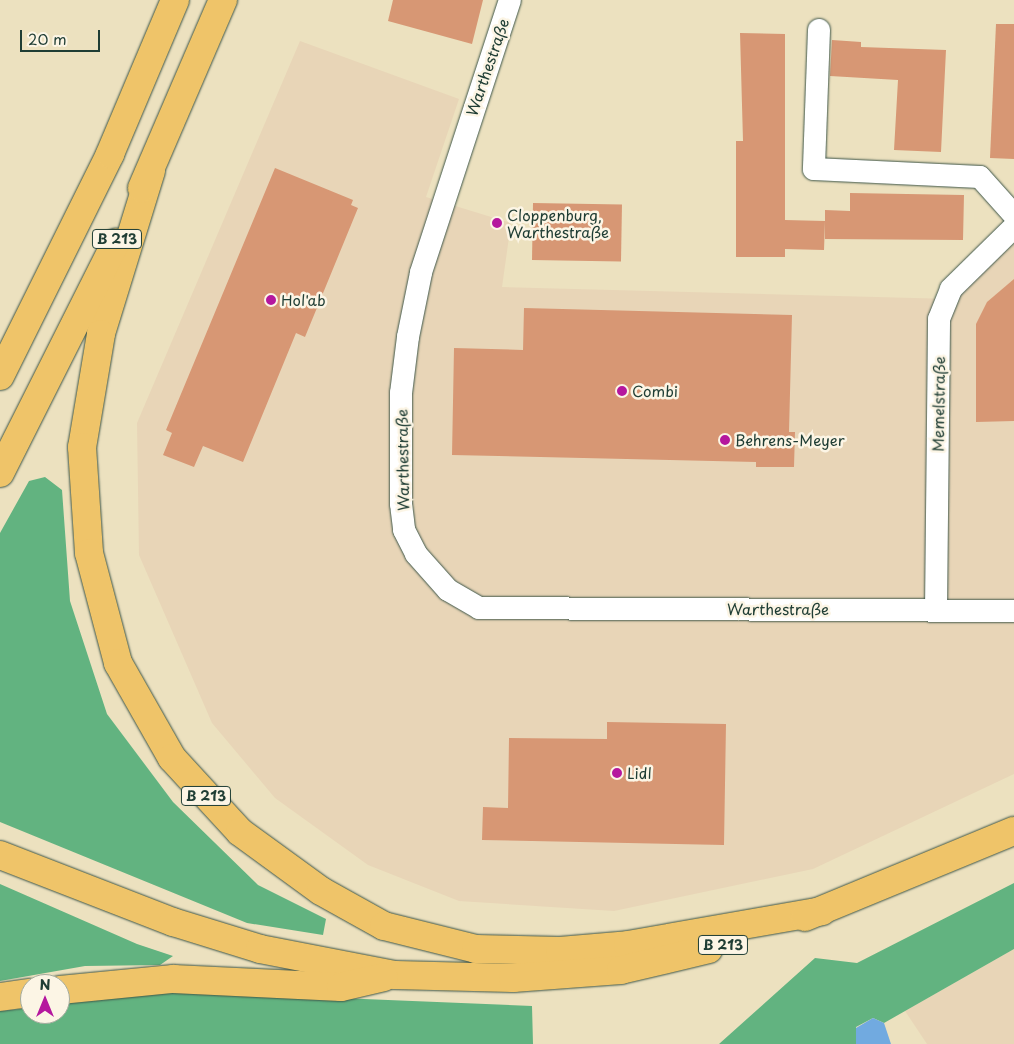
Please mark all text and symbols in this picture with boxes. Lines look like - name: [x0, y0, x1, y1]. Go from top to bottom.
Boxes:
- street label: Warthestraße: [462, 16, 512, 118]
- scale bar: [22, 20, 102, 52]
- text: 20 m: [28, 27, 67, 50]
- place label: Cloppenburg, Warthestraße: [507, 205, 609, 240]
- marker: Cloppenburg, Warthestraße: [491, 217, 503, 229]
- road number: B 213: [92, 228, 142, 250]
- place label: Hol'ab: [281, 291, 326, 309]
- marker: Hol'ab: [265, 294, 277, 306]
- street label: Memelstraße: [928, 356, 948, 452]
- place label: Combi: [632, 382, 678, 400]
- marker: Combi: [616, 385, 628, 397]
- street label: Warthestraße: [392, 409, 412, 511]
- place label: Behrens-Meyer: [735, 431, 845, 449]
- marker: Behrens-Meyer: [719, 434, 731, 446]
- street label: Warthestraße: [727, 600, 829, 618]
- place label: Lidl: [627, 764, 652, 782]
- marker: Lidl: [611, 767, 623, 779]
- road number: B 213: [181, 784, 231, 808]
- road number: B 213: [698, 934, 748, 956]
- north arrow: [20, 974, 70, 1024]
- text: N: [39, 974, 51, 995]

